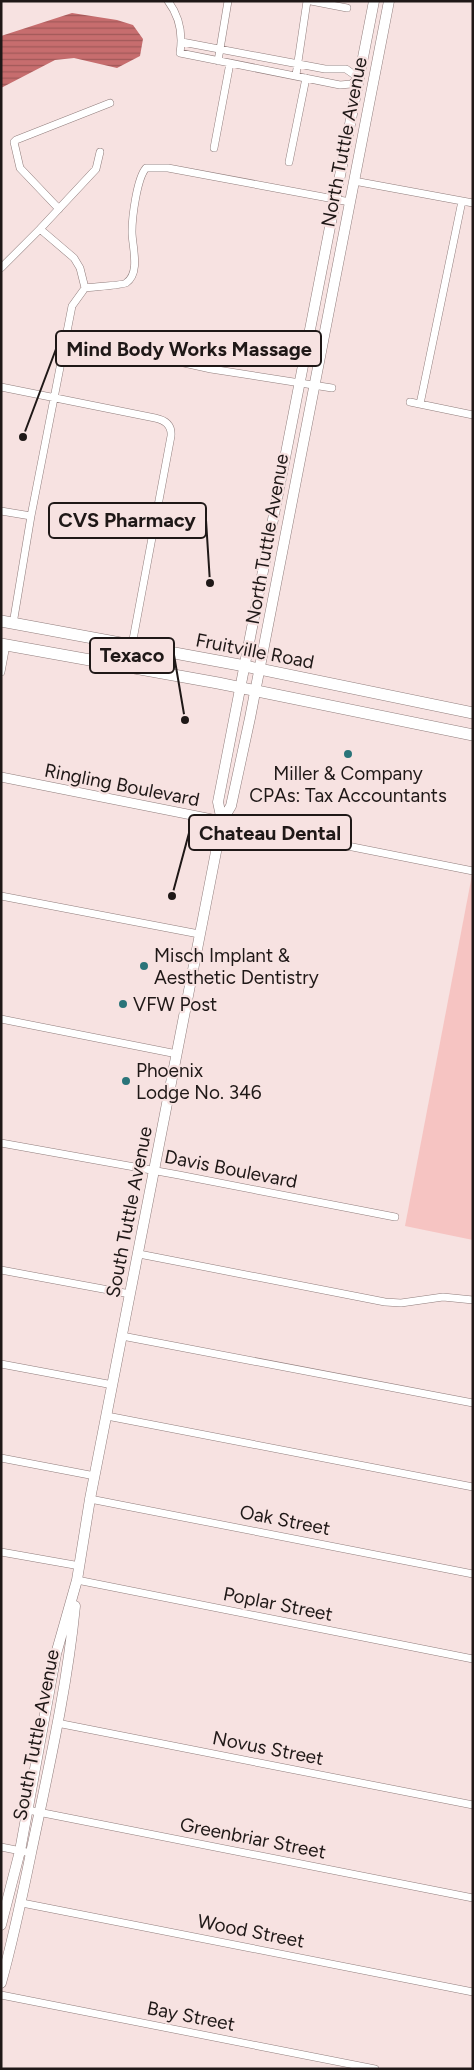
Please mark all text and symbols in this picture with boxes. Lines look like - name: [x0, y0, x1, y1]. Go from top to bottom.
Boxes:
- street label: North Tuttle Avenue: [316, 55, 372, 229]
- callout: Mind Body Works Massage: [56, 331, 321, 366]
- text: Mind Body Works Massage: [66, 337, 312, 361]
- street label: North Tuttle Avenue: [241, 452, 293, 626]
- callout: CVS Pharmacy: [49, 503, 206, 538]
- text: CVS Pharmacy: [58, 508, 196, 532]
- street label: Fruitville Road: [194, 628, 316, 674]
- callout: Texaco: [90, 638, 174, 673]
- text: Texaco: [100, 643, 165, 667]
- marker: Miller & Company CPAs: Tax Accountants: [342, 748, 354, 760]
- street label: Ringling Boulevard: [42, 759, 202, 811]
- place label: Miller & Company CPAs: Tax Accountants: [249, 762, 447, 807]
- callout: Chateau Dental: [189, 815, 351, 850]
- text: Chateau Dental: [199, 821, 341, 845]
- place label: Misch Implant & Aesthetic Dentistry: [154, 944, 319, 989]
- marker: Misch Implant & Aesthetic Dentistry: [138, 960, 150, 972]
- place label: VFW Post: [133, 993, 217, 1016]
- marker: VFW Post: [117, 998, 129, 1010]
- place label: Phoenix Lodge No. 346: [136, 1059, 262, 1104]
- marker: Phoenix Lodge No. 346: [120, 1075, 132, 1087]
- street label: South Tuttle Avenue: [101, 1124, 157, 1300]
- street label: Davis Boulevard: [163, 1145, 299, 1193]
- street label: Oak Street: [238, 1500, 332, 1540]
- street label: Poplar Street: [221, 1582, 335, 1626]
- street label: South Tuttle Avenue: [8, 1647, 64, 1823]
- street label: Novus Street: [210, 1726, 326, 1770]
- street label: Greenbriar Street: [178, 1813, 328, 1863]
- street label: Wood Street: [196, 1909, 306, 1953]
- street label: Bay Street: [145, 1996, 237, 2036]

